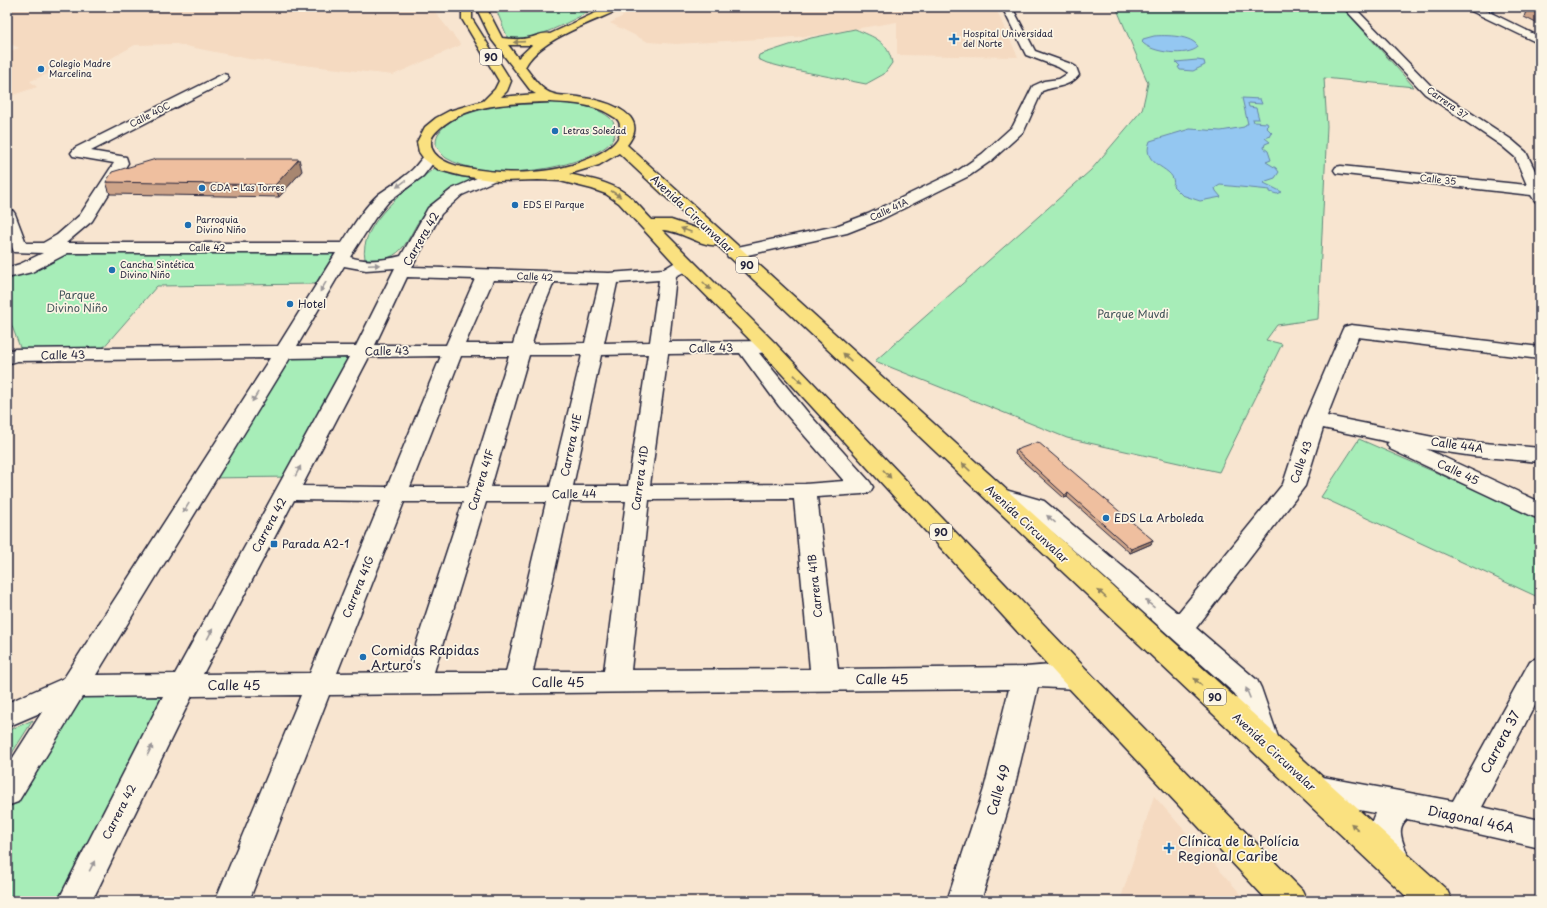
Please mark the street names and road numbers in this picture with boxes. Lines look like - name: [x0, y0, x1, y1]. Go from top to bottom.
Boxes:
- road number: 90: [480, 49, 502, 65]
- street label: Carrera 37: [1424, 83, 1471, 122]
- street label: Calle 40C: [127, 98, 172, 130]
- street label: Avenida Circunvalar: [647, 170, 738, 257]
- street label: Calle 35: [1419, 170, 1457, 188]
- street label: Calle 41A: [867, 194, 910, 224]
- street label: Carrera 42: [398, 208, 443, 269]
- street label: Calle 42: [189, 240, 225, 254]
- road number: 90: [736, 257, 758, 273]
- street label: Calle 42: [516, 268, 554, 284]
- street label: Calle 43: [689, 339, 733, 356]
- street label: Calle 43: [365, 342, 409, 359]
- street label: Calle 43: [41, 346, 85, 363]
- street label: Carrera 41E: [556, 412, 585, 478]
- street label: Calle 44A: [1430, 432, 1484, 457]
- street label: Calle 43: [1285, 438, 1316, 486]
- street label: Carrera 41D: [627, 444, 652, 512]
- street label: Carrera 41F: [463, 447, 498, 513]
- street label: Calle 45: [1434, 454, 1482, 489]
- street label: Avenida Circunvalar: [982, 480, 1073, 567]
- street label: Calle 44: [551, 485, 597, 502]
- street label: Carrera 42: [247, 494, 290, 555]
- road number: 90: [930, 524, 952, 540]
- street label: Carrera 41G: [337, 553, 378, 620]
- street label: Carrera 41B: [803, 553, 826, 619]
- street label: Calle 45: [856, 669, 909, 688]
- street label: Calle 45: [532, 672, 585, 691]
- street label: Calle 45: [208, 675, 261, 694]
- road number: 90: [1204, 689, 1226, 705]
- street label: Carrera 37: [1475, 707, 1524, 777]
- street label: Avenida Circunvalar: [1229, 708, 1320, 795]
- street label: Calle 49: [981, 762, 1014, 818]
- street label: Carrera 42: [97, 781, 140, 842]
- street label: Diagonal 46A: [1426, 800, 1517, 837]

